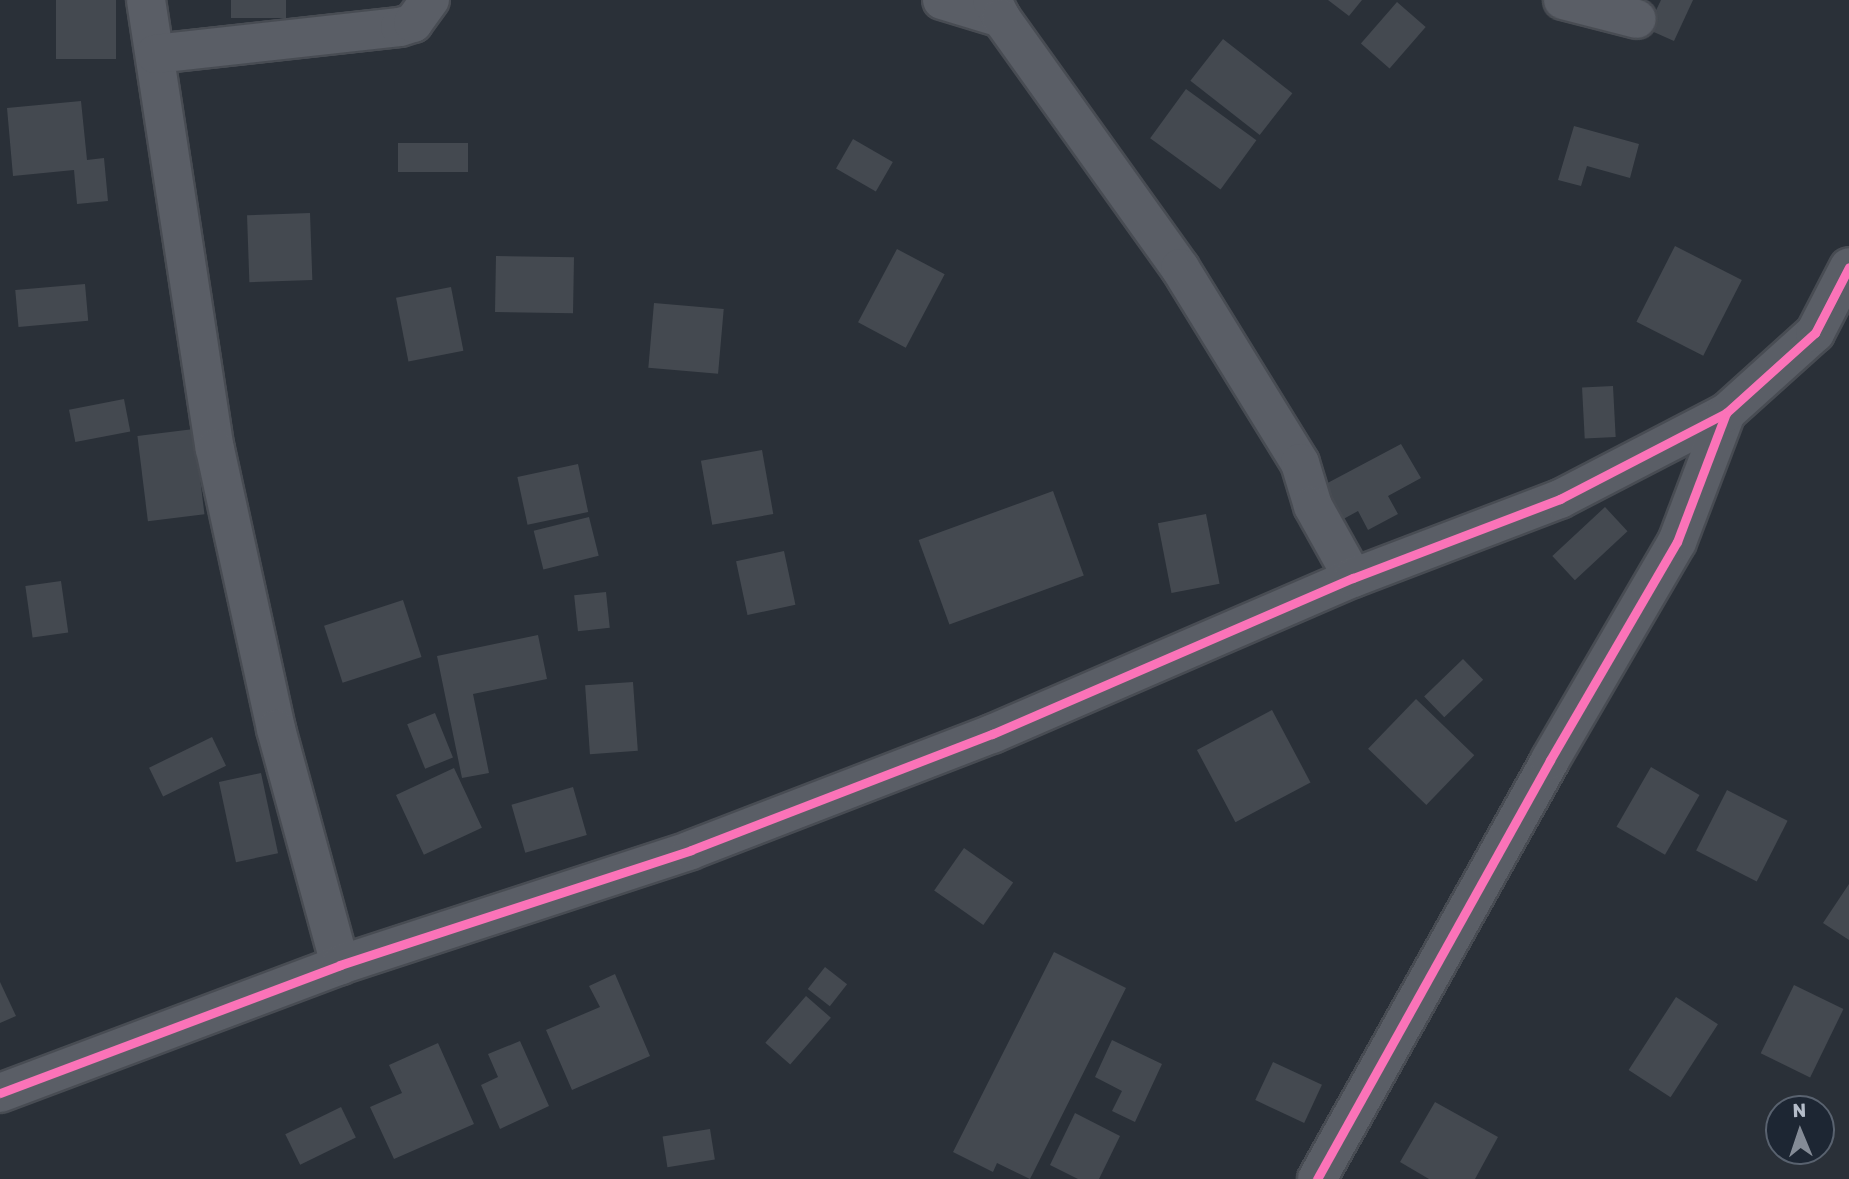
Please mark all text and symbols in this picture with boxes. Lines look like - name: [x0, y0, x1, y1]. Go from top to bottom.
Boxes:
- north arrow: [1765, 1095, 1835, 1165]
- text: N: [1792, 1099, 1807, 1122]

